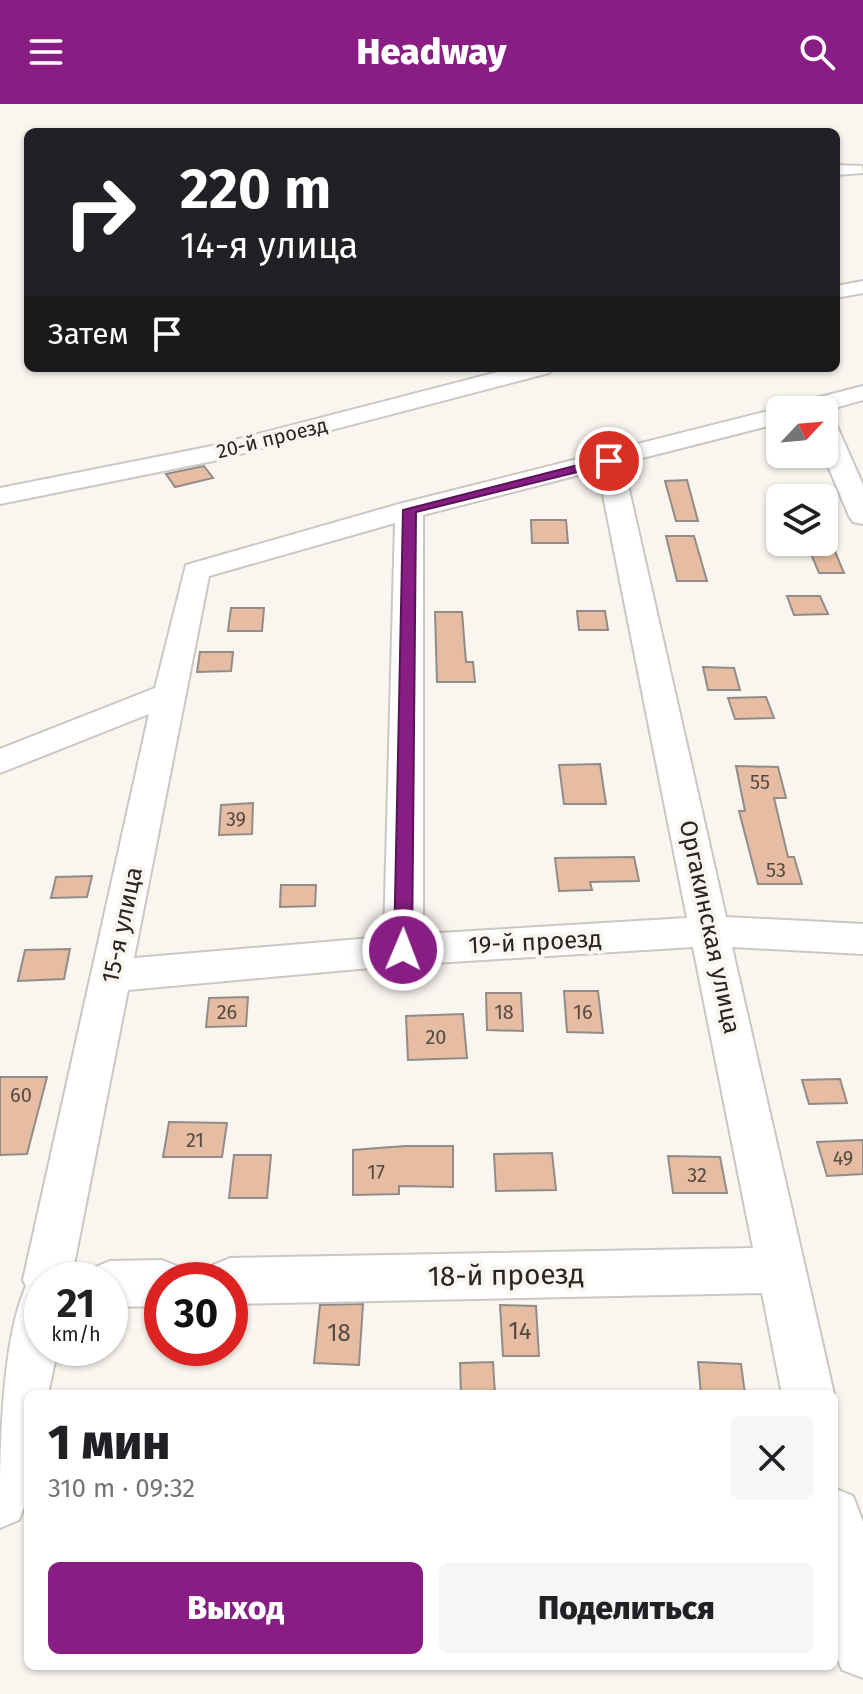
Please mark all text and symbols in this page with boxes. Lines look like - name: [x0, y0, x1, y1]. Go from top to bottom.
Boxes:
- icon: menu: [24, 30, 68, 74]
- text: Headway: [357, 30, 506, 74]
- icon: search: [795, 30, 839, 74]
- text: 220 m: [180, 156, 331, 223]
- icon: right: [48, 160, 152, 264]
- text: 14-я улица: [180, 224, 358, 268]
- icon: arrive: [145, 312, 189, 356]
- text: Затем: [48, 316, 129, 352]
- north arrow: [766, 396, 838, 468]
- map controls: [766, 396, 838, 556]
- street label: 20-й проезд: [214, 413, 330, 463]
- pin: [575, 427, 643, 495]
- icon: arrive: [587, 439, 631, 483]
- button: layers: [766, 484, 838, 556]
- house number: 55: [750, 770, 770, 794]
- house number: 39: [226, 807, 246, 831]
- street label: Оргакинская улица: [674, 818, 746, 1036]
- house number: 53: [766, 858, 786, 882]
- street label: 15-я улица: [96, 864, 148, 986]
- position arrow: [361, 908, 445, 992]
- street label: 19-й проезд: [468, 925, 602, 959]
- house number: 26: [217, 1000, 237, 1024]
- house number: 18: [494, 1000, 514, 1024]
- house number: 16: [573, 1000, 593, 1024]
- house number: 20: [425, 1025, 447, 1049]
- house number: 60: [10, 1083, 32, 1107]
- house number: 21: [186, 1128, 204, 1152]
- house number: 49: [833, 1146, 853, 1170]
- house number: 17: [367, 1160, 385, 1184]
- house number: 32: [687, 1163, 707, 1187]
- street label: 18-й проезд: [427, 1257, 585, 1293]
- speed limit sign: 30: [144, 1262, 248, 1366]
- text: 21: [57, 1280, 95, 1328]
- house number: 14: [508, 1317, 532, 1345]
- house number: 18: [327, 1319, 351, 1347]
- text: km/h: [51, 1322, 101, 1346]
- text: 1 мин: [48, 1414, 170, 1472]
- button: close: [730, 1416, 814, 1500]
- text: 310 m · 09:32: [48, 1473, 195, 1504]
- button: Выход: [48, 1562, 423, 1654]
- button: Поделиться: [439, 1562, 814, 1654]

